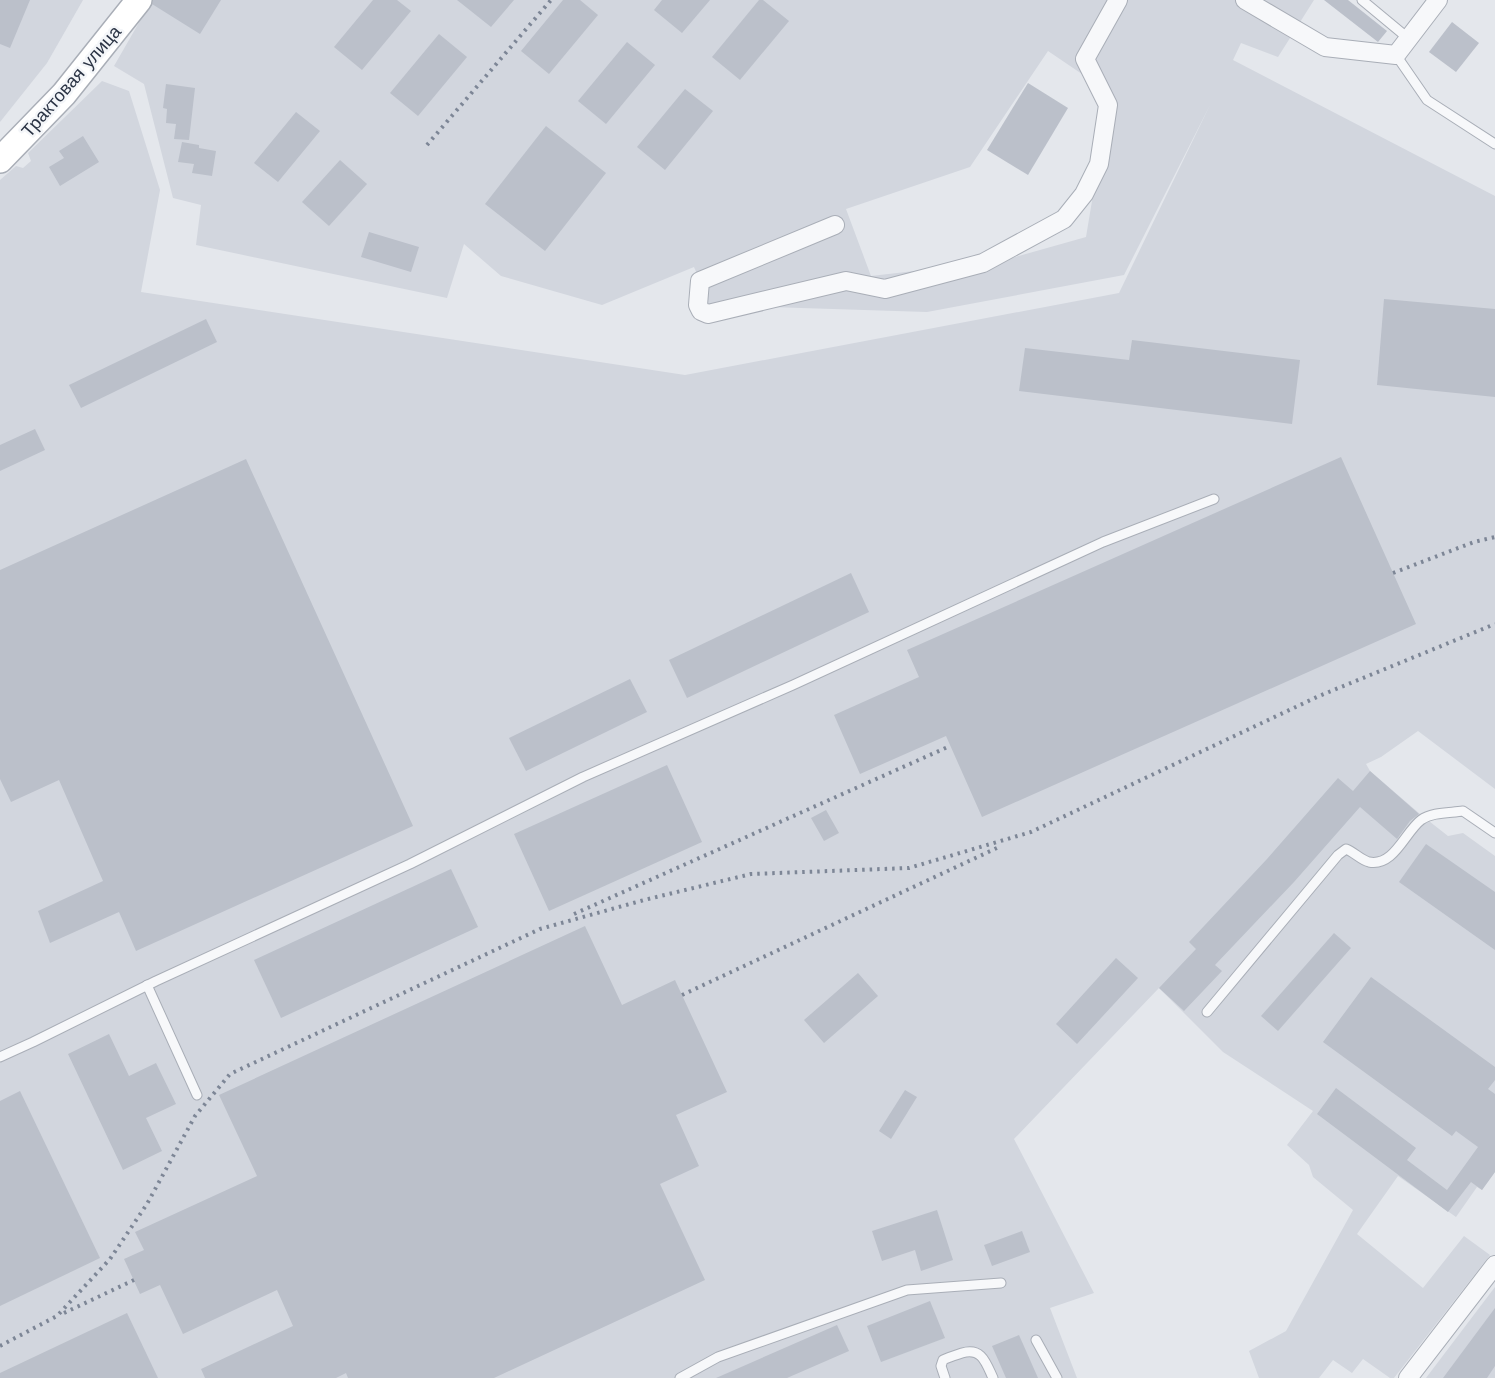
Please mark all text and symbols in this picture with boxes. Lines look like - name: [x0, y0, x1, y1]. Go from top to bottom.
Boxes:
- street label: Трактовая улица: [17, 20, 126, 141]

